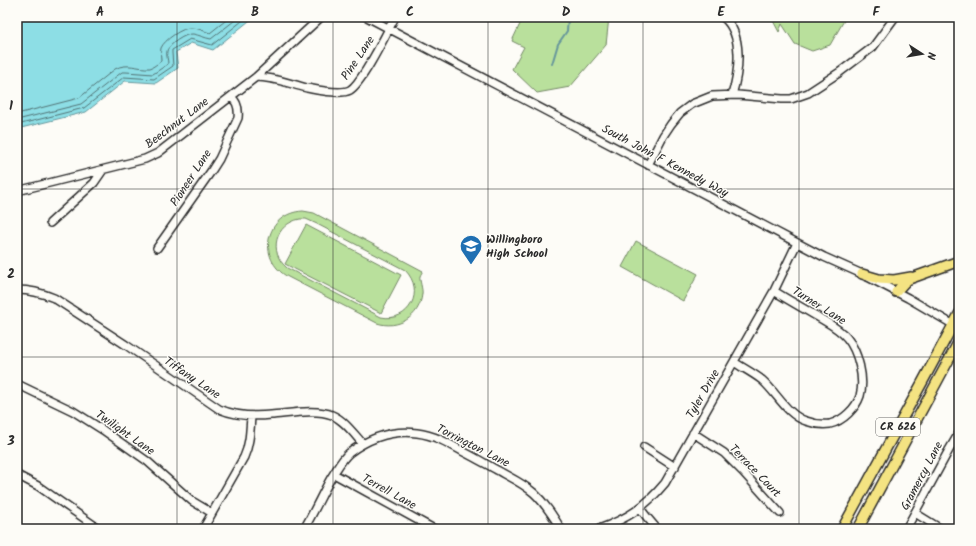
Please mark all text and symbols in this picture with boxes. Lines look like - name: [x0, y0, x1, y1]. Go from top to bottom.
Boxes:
- text: A: [96, 2, 104, 23]
- text: B: [251, 2, 259, 23]
- text: C: [406, 2, 414, 23]
- text: D: [562, 2, 571, 23]
- text: E: [717, 2, 725, 23]
- text: F: [872, 2, 880, 23]
- street label: Pine Lane: [336, 31, 380, 84]
- north arrow: [902, 34, 942, 74]
- text: N: [921, 51, 940, 61]
- street label: Beechnut Lane: [141, 92, 213, 153]
- text: 1: [9, 96, 13, 117]
- street label: South John F Kennedy Way: [598, 120, 732, 203]
- street label: Pioneer Lane: [165, 145, 217, 210]
- place label: Willingboro High School: [486, 230, 548, 263]
- school or university icon: Willingboro High School: [458, 233, 484, 266]
- text: 2: [7, 264, 15, 285]
- street label: Turner Lane: [788, 282, 850, 330]
- street label: Tiffany Lane: [160, 352, 225, 404]
- street label: Tyler Drive: [681, 365, 725, 422]
- street label: Twilight Lane: [91, 406, 159, 461]
- road number: CR 626: [876, 418, 920, 436]
- street label: Torrington Lane: [433, 419, 513, 473]
- text: 3: [6, 431, 15, 452]
- street label: Gramercy Lane: [896, 438, 948, 514]
- street label: Terrace Court: [725, 440, 786, 502]
- street label: Terrell Lane: [358, 469, 420, 515]

